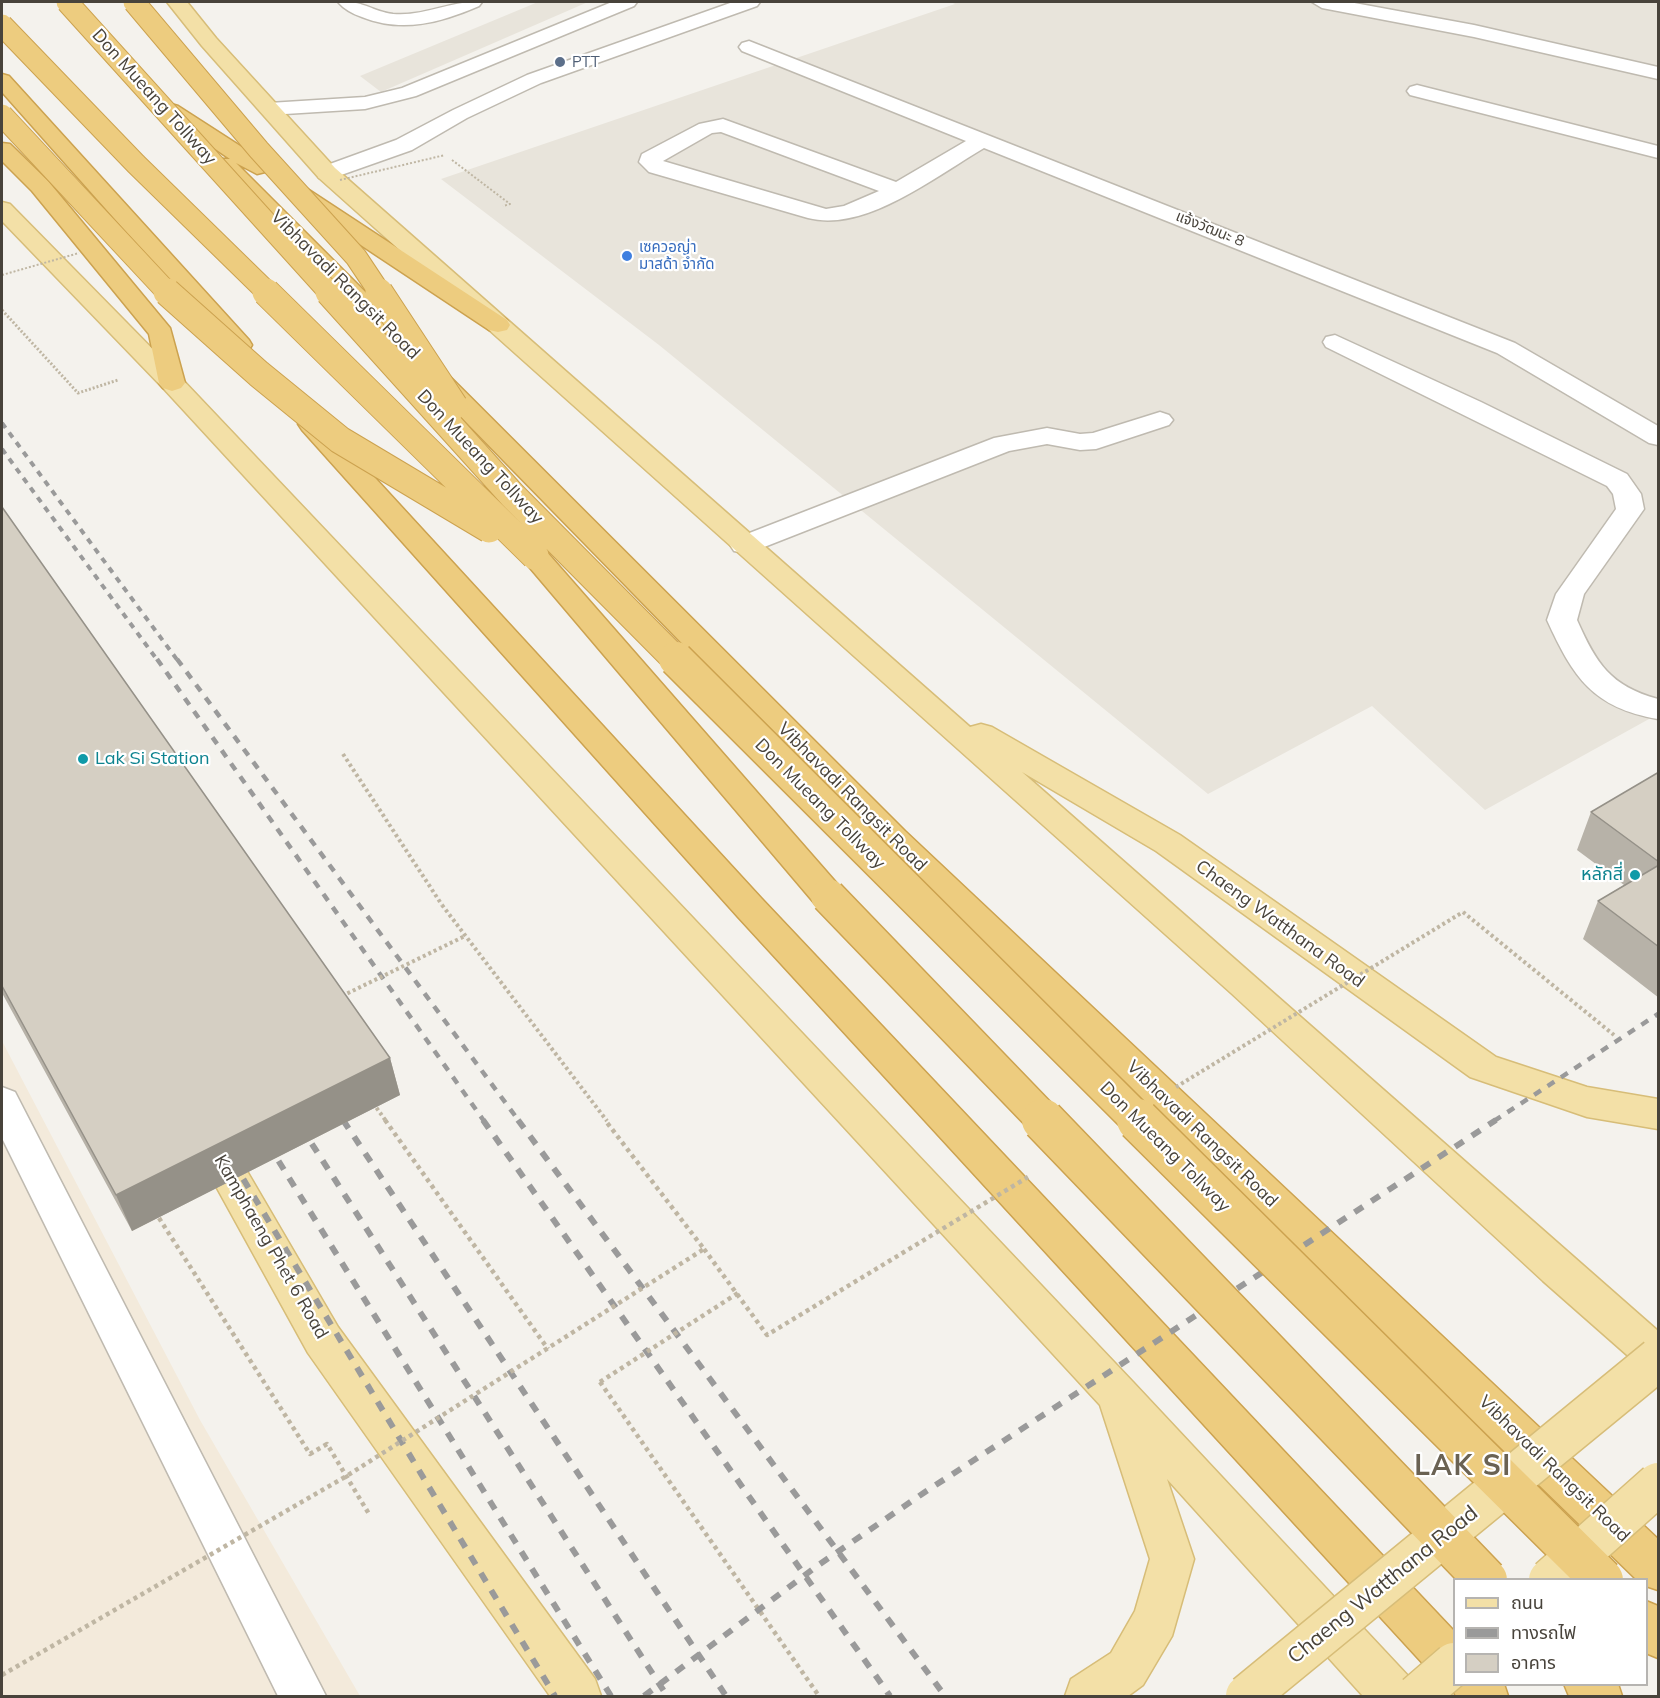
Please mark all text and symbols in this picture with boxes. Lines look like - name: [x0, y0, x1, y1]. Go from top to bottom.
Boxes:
- street label: Don Mueang Tollway: [87, 25, 221, 169]
- place label: PTT: [572, 53, 600, 71]
- marker: PTT: [553, 55, 567, 69]
- street label: Vibhavadi Rangsit Road: [266, 206, 424, 364]
- street label: แจ้งวัฒนะ 8: [1173, 207, 1247, 251]
- place label: เซควอญ่า มาสด้า จำกัด: [639, 238, 714, 273]
- marker: เซควอญ่า มาสด้า จำกัด: [620, 249, 634, 263]
- street label: Don Mueang Tollway: [412, 385, 548, 529]
- street label: Vibhavadi Rangsit Road: [773, 718, 931, 876]
- street label: Don Mueang Tollway: [750, 734, 890, 874]
- place label: Lak Si Station: [95, 748, 209, 770]
- marker: Lak Si Station: [76, 752, 90, 766]
- street label: Chaeng Watthana Road: [1191, 856, 1369, 992]
- place label: หลักสี่: [1581, 864, 1623, 886]
- marker: หลักสี่: [1628, 868, 1642, 882]
- street label: Vibhavadi Rangsit Road: [1122, 1056, 1282, 1212]
- street label: Don Mueang Tollway: [1095, 1077, 1235, 1217]
- street label: Kamphaeng Phet 6 Road: [209, 1151, 333, 1343]
- street label: Vibhavadi Rangsit Road: [1474, 1391, 1634, 1547]
- district label: LAK SI: [1414, 1450, 1512, 1484]
- street label: Chaeng Watthana Road: [1283, 1501, 1483, 1669]
- legend: [1453, 1578, 1648, 1686]
- text: ถนน: [1511, 1591, 1544, 1614]
- text: ทางรถไฟ: [1511, 1621, 1576, 1644]
- text: อาคาร: [1511, 1651, 1556, 1674]

